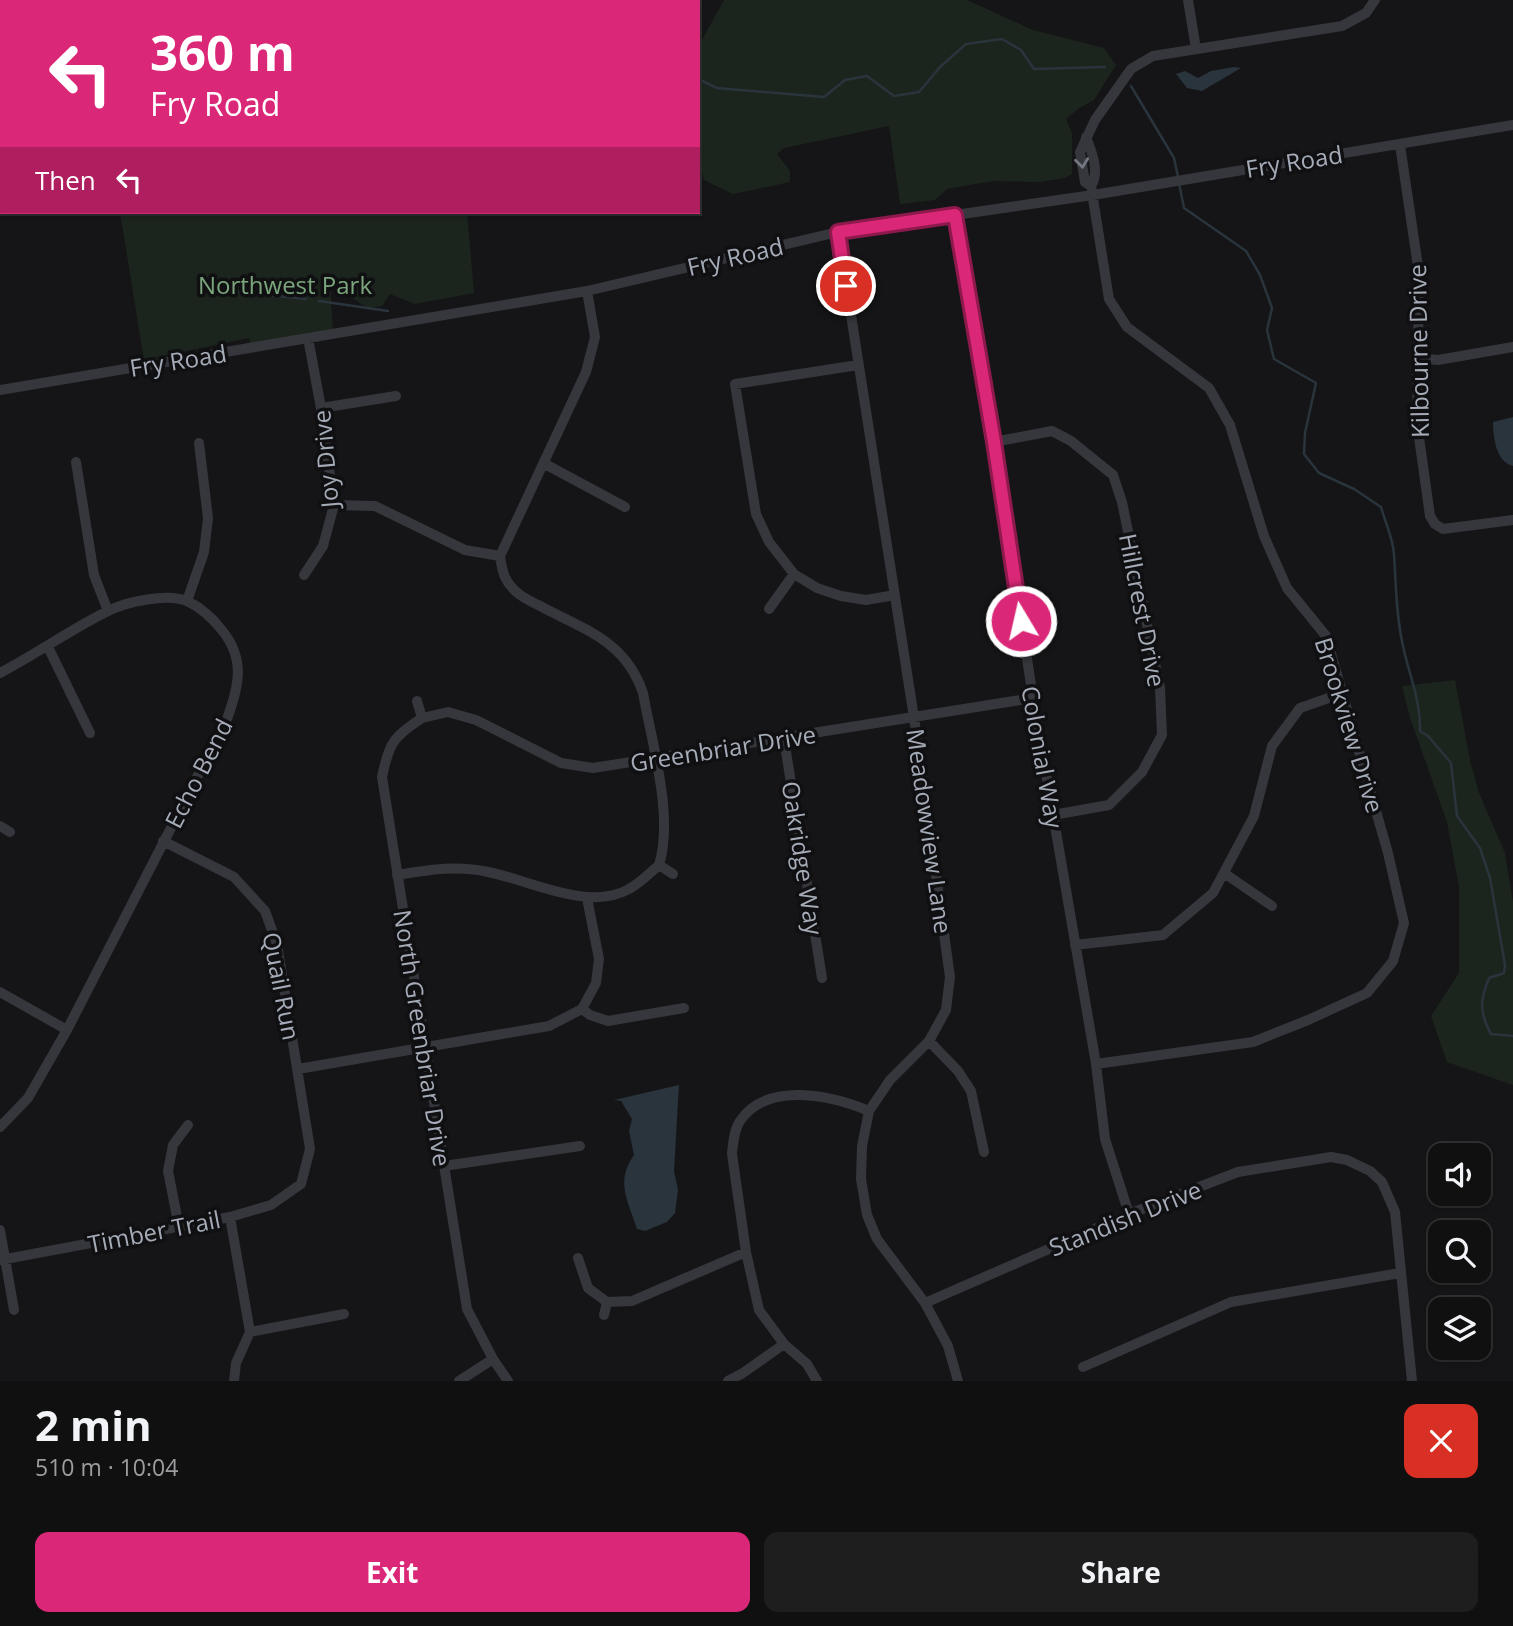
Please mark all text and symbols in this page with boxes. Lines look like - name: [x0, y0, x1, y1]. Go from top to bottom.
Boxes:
- text: 360 m: [150, 19, 295, 85]
- icon: left: [35, 28, 126, 119]
- text: Fry Road: [150, 82, 280, 125]
- street label: Fry Road: [1243, 137, 1345, 185]
- one-way arrow: [1074, 157, 1089, 169]
- icon: left: [110, 161, 148, 199]
- text: Then: [35, 162, 96, 198]
- street label: Fry Road: [684, 229, 786, 283]
- pin: [816, 256, 876, 316]
- street label: Kilbourne Drive: [1400, 264, 1436, 438]
- icon: arrive: [827, 267, 865, 305]
- park label: Northwest Park: [198, 268, 372, 301]
- street label: Fry Road: [127, 336, 229, 384]
- street label: Joy Drive: [304, 409, 346, 511]
- street label: Hillcrest Drive: [1112, 530, 1174, 690]
- position arrow: [984, 584, 1058, 658]
- street label: Brookview Drive: [1308, 633, 1392, 817]
- street label: Colonial Way: [1014, 683, 1072, 832]
- street label: Echo Bend: [156, 713, 240, 833]
- street label: Greenbriar Drive: [628, 717, 818, 779]
- street label: Meadowview Lane: [899, 726, 961, 936]
- street label: Oakridge Way: [775, 779, 832, 938]
- street label: North Greenbriar Drive: [386, 907, 460, 1169]
- street label: Quail Run: [255, 929, 309, 1043]
- map controls: [1428, 1143, 1491, 1360]
- button: sound: [1428, 1143, 1491, 1206]
- street label: Standish Drive: [1044, 1172, 1206, 1264]
- street label: Timber Trail: [85, 1202, 223, 1260]
- button: search: [1428, 1220, 1491, 1283]
- button: layers: [1428, 1297, 1491, 1360]
- text: 2 min: [35, 1396, 152, 1453]
- button: close: [1404, 1404, 1478, 1478]
- text: 510 m · 10:04: [35, 1451, 178, 1483]
- button: Exit: [35, 1532, 750, 1612]
- button: Share: [764, 1532, 1478, 1612]

